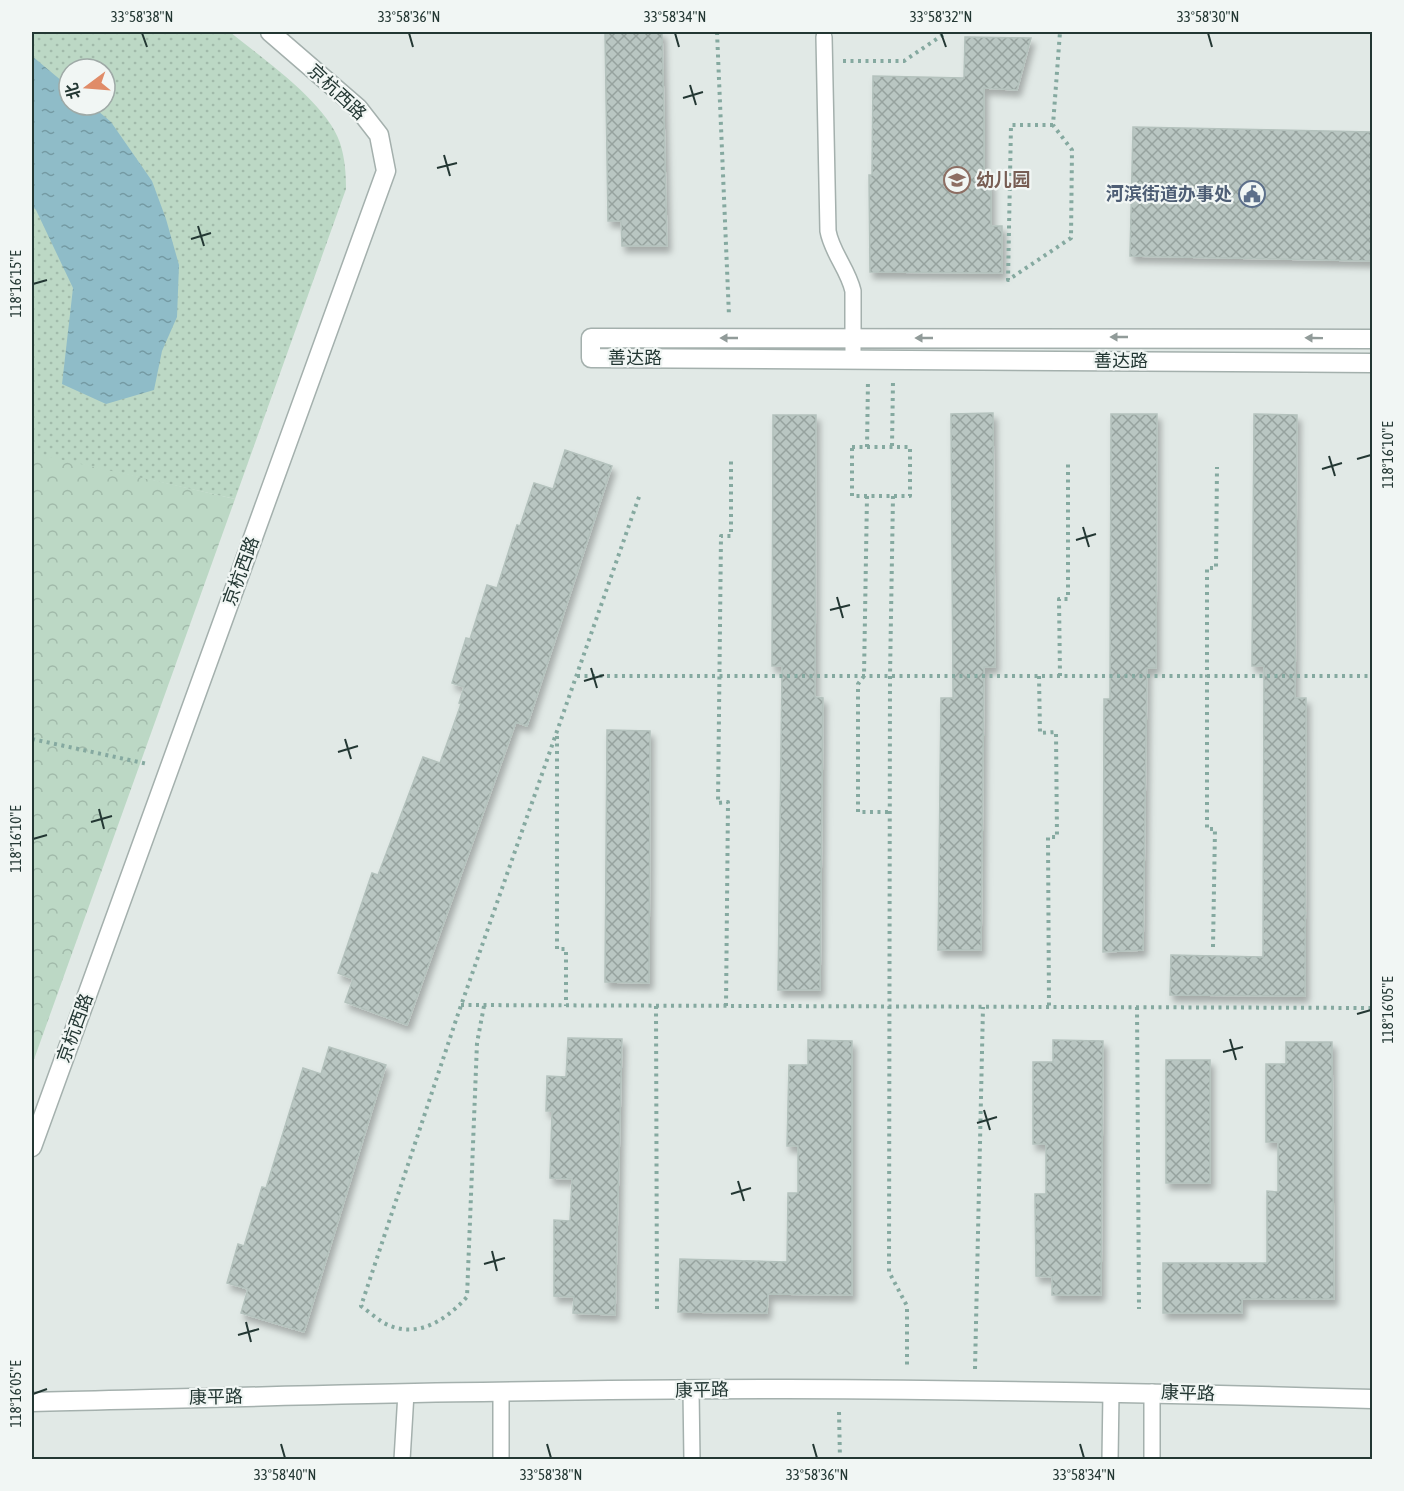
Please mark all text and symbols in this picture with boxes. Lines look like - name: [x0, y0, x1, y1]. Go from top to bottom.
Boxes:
- text: 33°58'38"N: [111, 8, 173, 25]
- text: 33°58'36"N: [378, 8, 440, 25]
- text: 33°58'34"N: [644, 8, 706, 25]
- text: 33°58'32"N: [910, 8, 972, 25]
- text: 33°58'30"N: [1177, 8, 1239, 25]
- north arrow: [57, 57, 117, 117]
- street label: 京杭西路: [304, 59, 371, 124]
- text: 北: [62, 81, 83, 101]
- school or university icon: 幼儿园: [942, 165, 972, 195]
- place label: 幼儿园: [976, 169, 1030, 190]
- public building icon: 河滨街道办事处: [1237, 179, 1267, 209]
- place label: 河滨街道办事处: [1106, 183, 1232, 204]
- text: 118°16'15"E: [7, 250, 24, 318]
- one-way arrow: [1110, 332, 1129, 342]
- one-way arrow: [720, 333, 739, 343]
- one-way arrow: [915, 333, 934, 343]
- one-way arrow: [1305, 333, 1324, 343]
- street label: 善达路: [608, 347, 662, 368]
- street label: 善达路: [1094, 350, 1148, 371]
- text: 118°16'10"E: [1379, 421, 1396, 489]
- street label: 京杭西路: [218, 533, 263, 608]
- text: 118°16'10"E: [7, 805, 24, 873]
- text: 118°16'05"E: [1379, 976, 1396, 1044]
- street label: 京杭西路: [52, 990, 97, 1065]
- text: 118°16'05"E: [7, 1360, 24, 1428]
- street label: 康平路: [675, 1379, 729, 1400]
- street label: 康平路: [1161, 1381, 1215, 1404]
- street label: 康平路: [189, 1386, 243, 1407]
- text: 33°58'40"N: [254, 1466, 316, 1483]
- text: 33°58'38"N: [520, 1466, 582, 1483]
- text: 33°58'36"N: [786, 1466, 848, 1483]
- text: 33°58'34"N: [1053, 1466, 1115, 1483]

